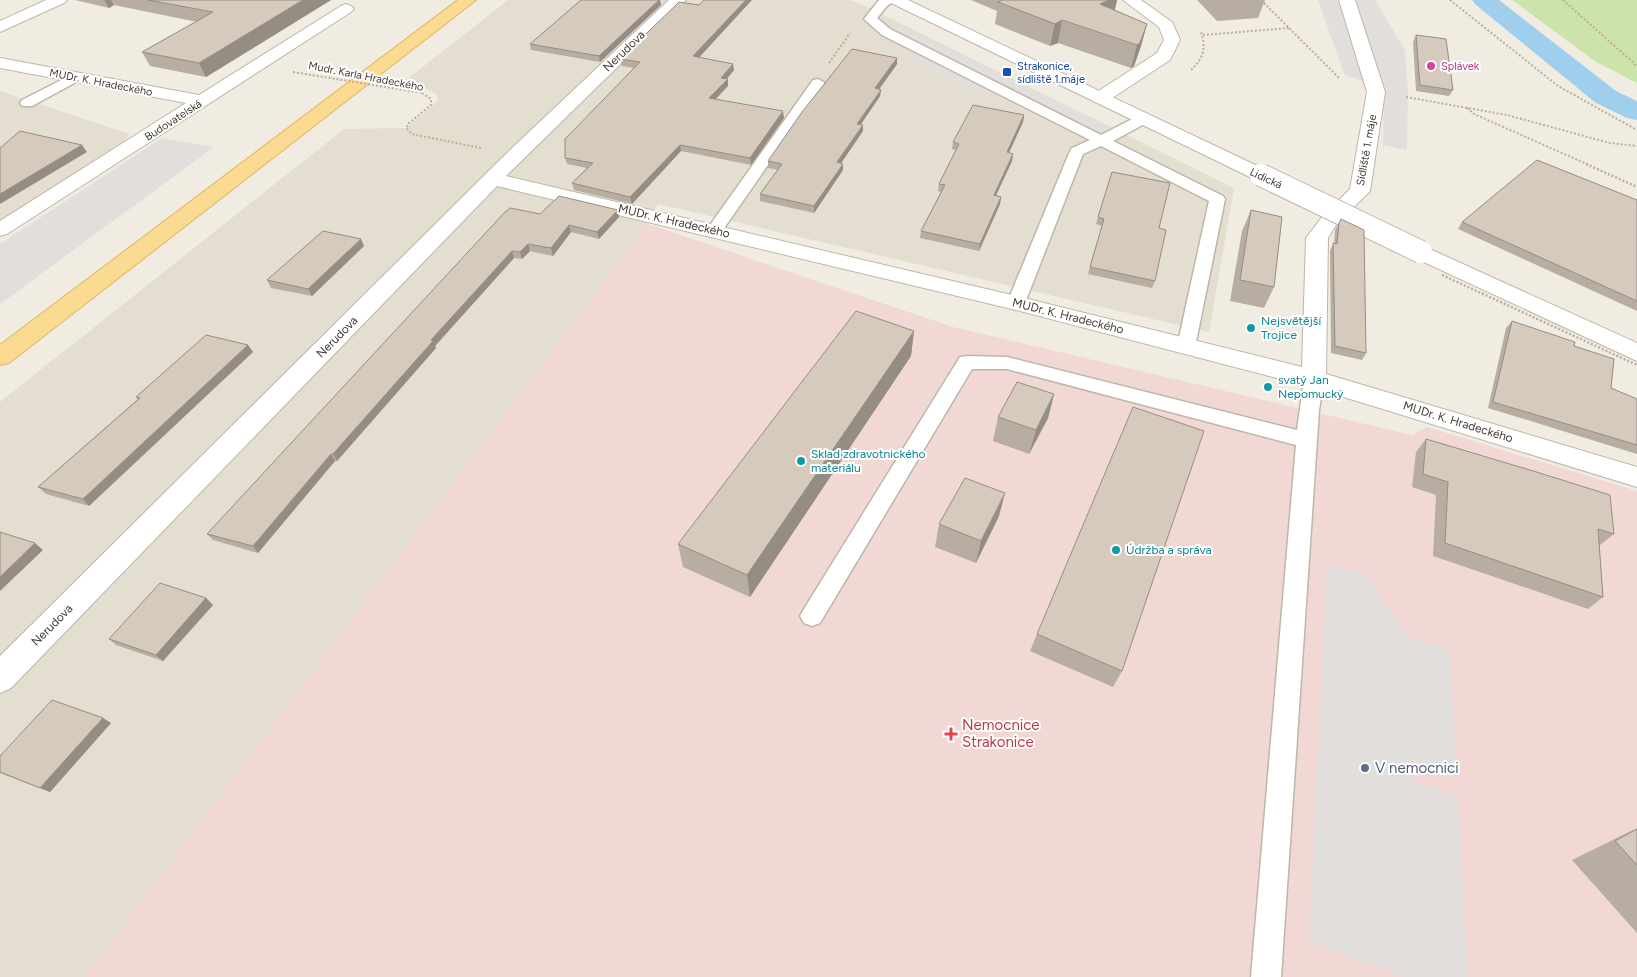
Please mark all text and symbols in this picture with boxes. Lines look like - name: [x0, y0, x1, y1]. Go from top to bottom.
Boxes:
- street label: Nerudova: [600, 28, 648, 74]
- street label: Mudr. Karla Hradeckého: [307, 59, 425, 94]
- place label: Strakonice, sídliště 1.máje: [1017, 60, 1085, 86]
- marker: Splávek: [1425, 60, 1437, 72]
- place label: Splávek: [1441, 60, 1480, 73]
- street label: MUDr. K. Hradeckého: [48, 66, 154, 99]
- marker: Strakonice, sídliště 1.máje: [1001, 66, 1013, 78]
- street label: Budovatelská: [142, 97, 204, 144]
- street label: Sídliště 1. máje: [1354, 113, 1379, 187]
- street label: Lidická: [1248, 165, 1284, 192]
- street label: MUDr. K. Hradeckého: [617, 201, 731, 241]
- street label: MUDr. K. Hradeckého: [1011, 295, 1125, 337]
- street label: Nerudova: [313, 313, 361, 361]
- place label: Nejsvětější Trojice: [1261, 314, 1322, 342]
- marker: Nejsvětější Trojice: [1245, 322, 1257, 334]
- place label: svatý Jan Nepomucký: [1278, 373, 1344, 401]
- marker: svatý Jan Nepomucký: [1262, 381, 1274, 393]
- street label: MUDr. K. Hradeckého: [1401, 399, 1515, 445]
- place label: Sklad zdravotnického materiálu: [811, 447, 925, 475]
- marker: Sklad zdravotnického materiálu: [795, 455, 807, 467]
- place label: Údržba a správa: [1126, 543, 1212, 557]
- marker: Údržba a správa: [1110, 544, 1122, 556]
- street label: Nerudova: [28, 601, 76, 649]
- place label: Nemocnice Strakonice: [962, 716, 1040, 751]
- marker: Nemocnice Strakonice: [944, 727, 958, 741]
- place label: V nemocnici: [1375, 759, 1459, 777]
- marker: V nemocnici: [1359, 762, 1371, 774]

